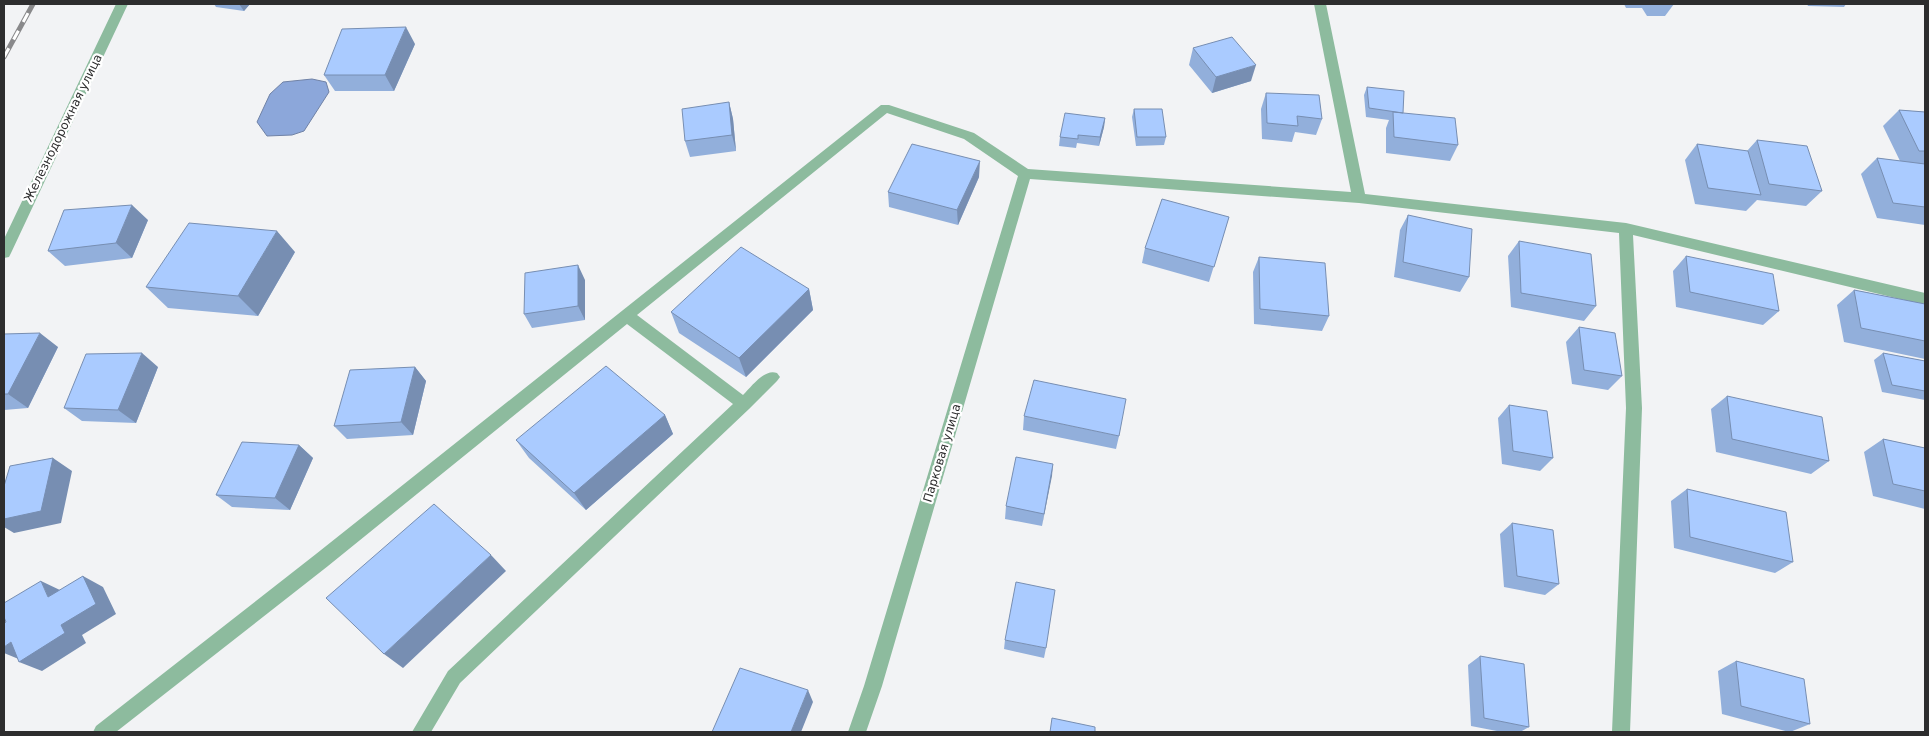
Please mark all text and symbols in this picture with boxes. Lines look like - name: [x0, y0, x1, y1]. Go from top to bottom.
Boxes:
- street label: Железнодорожная улица: [21, 52, 105, 204]
- street label: Парковая улица: [920, 402, 964, 504]

